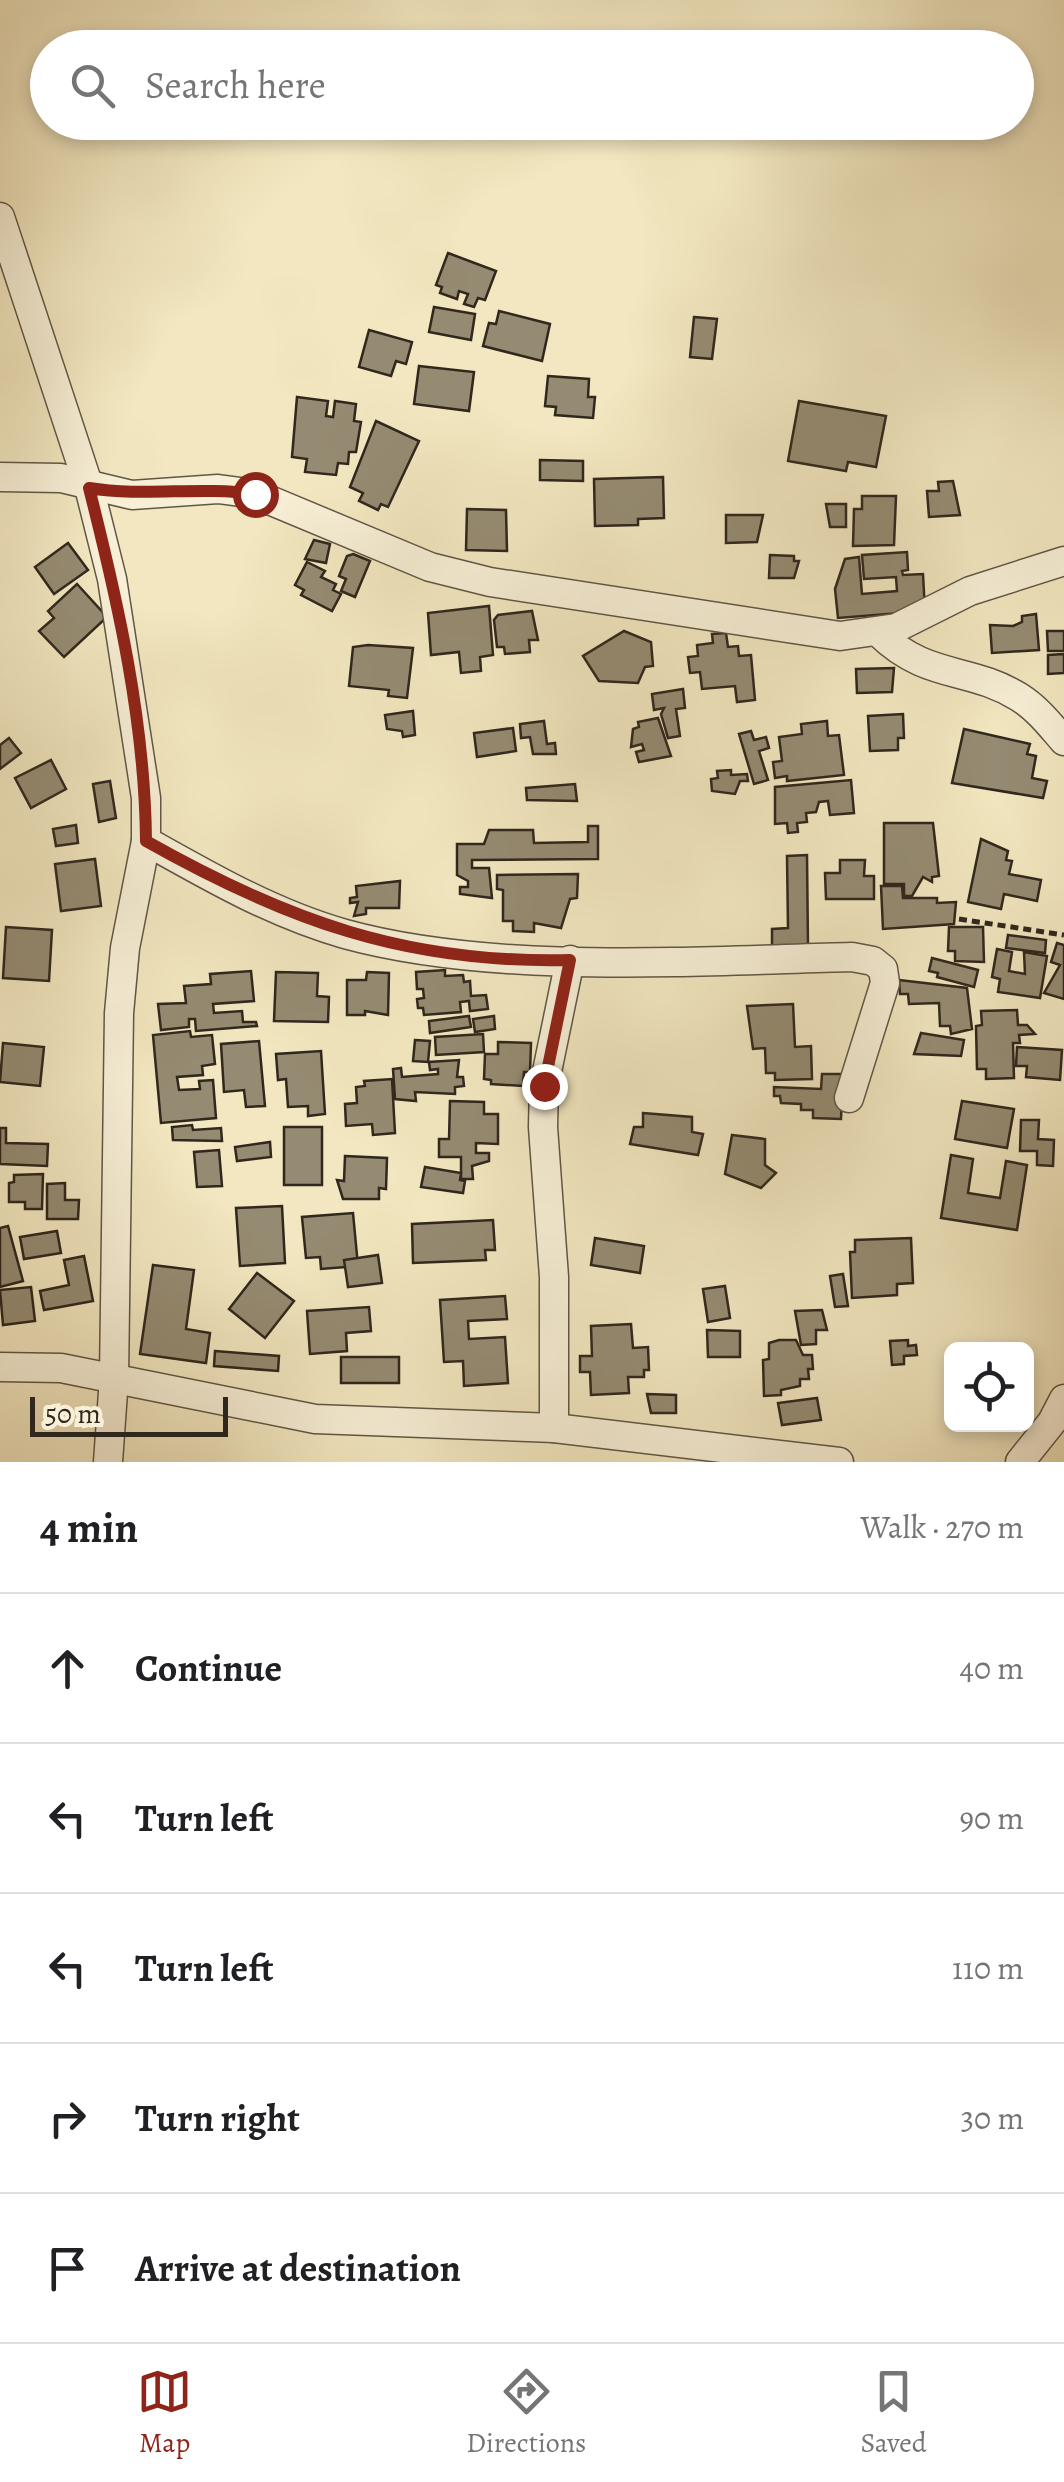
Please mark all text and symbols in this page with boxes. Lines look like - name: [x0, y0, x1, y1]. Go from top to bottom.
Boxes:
- search box: [30, 30, 1034, 140]
- icon: search: [65, 58, 120, 113]
- text: Search here: [145, 59, 326, 111]
- route start: [233, 472, 279, 518]
- route end: [522, 1064, 568, 1110]
- map controls: [944, 1342, 1034, 1432]
- button: locate: [944, 1342, 1034, 1432]
- scale bar: [30, 1392, 228, 1436]
- text: 50 m: [45, 1395, 101, 1433]
- text: 4 min: [40, 1499, 138, 1556]
- text: Walk · 270 m: [860, 1505, 1024, 1549]
- icon: ahead: [40, 1641, 95, 1696]
- text: Continue: [135, 1642, 282, 1694]
- text: 40 m: [959, 1646, 1024, 1690]
- icon: left: [40, 1791, 95, 1846]
- text: Turn left: [135, 1792, 274, 1844]
- text: 90 m: [959, 1796, 1024, 1840]
- icon: left: [40, 1941, 95, 1996]
- text: Turn left: [135, 1942, 274, 1994]
- text: 110 m: [952, 1946, 1024, 1990]
- icon: right: [40, 2091, 95, 2146]
- text: Turn right: [135, 2092, 300, 2144]
- text: 30 m: [961, 2096, 1024, 2140]
- icon: arrive: [40, 2241, 95, 2296]
- text: Arrive at destination: [135, 2242, 461, 2294]
- tab: Map: [137, 2364, 192, 2462]
- tab: Directions: [466, 2364, 586, 2462]
- tab: Saved: [861, 2364, 927, 2462]

